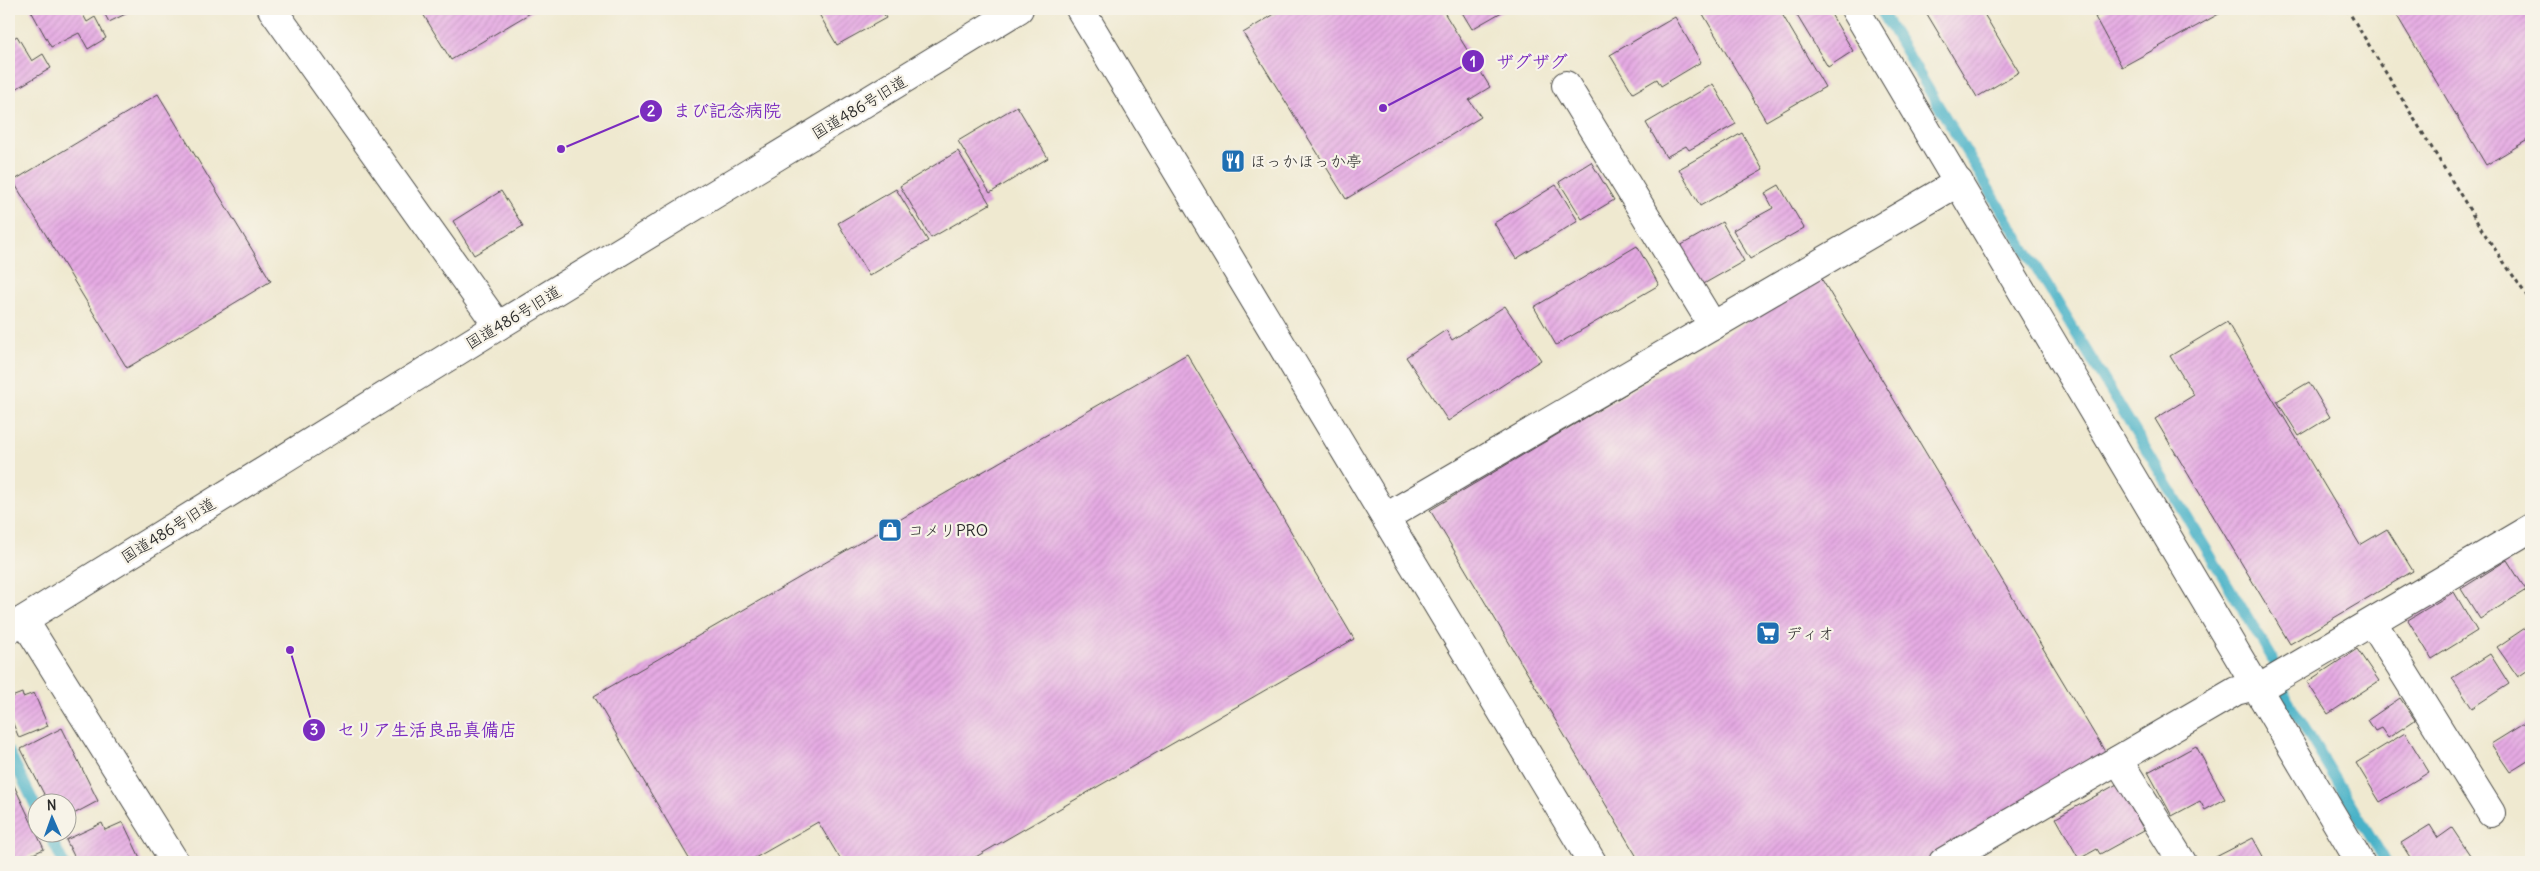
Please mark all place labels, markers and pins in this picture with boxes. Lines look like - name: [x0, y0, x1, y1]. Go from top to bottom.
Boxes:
- callout: ザグザグ: [1461, 45, 1578, 78]
- callout: まび記念病院: [638, 94, 791, 127]
- restaurant icon: ほっかほっか亭: [1220, 148, 1246, 174]
- place label: ほっかほっか亭: [1250, 151, 1362, 171]
- shop icon: コメリPRO: [877, 517, 903, 543]
- place label: コメリPRO: [908, 520, 988, 540]
- supermarket icon: ディオ: [1755, 620, 1781, 646]
- place label: ディオ: [1786, 623, 1834, 643]
- callout: セリア生活良品真備店: [302, 713, 527, 746]

